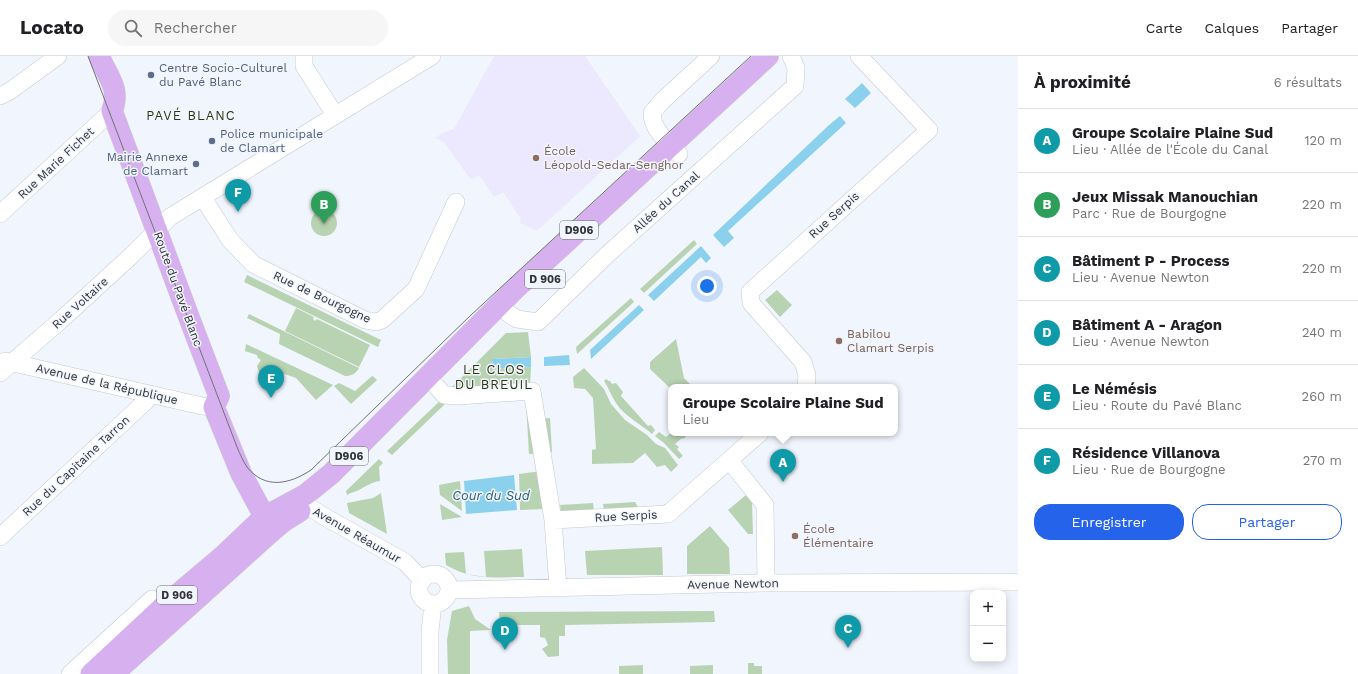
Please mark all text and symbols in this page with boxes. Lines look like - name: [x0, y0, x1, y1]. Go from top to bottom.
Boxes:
- search box: [108, 10, 388, 46]
- text: Locato: [20, 16, 84, 39]
- icon: search: [122, 17, 144, 39]
- text: Rechercher: [154, 19, 237, 37]
- text: Carte: [1146, 20, 1183, 36]
- text: Calques: [1205, 20, 1259, 36]
- text: Partager: [1281, 20, 1338, 36]
- place label: Centre Socio-Culturel du Pavé Blanc: [159, 61, 288, 89]
- marker: Centre Socio-Culturel du Pavé Blanc: [146, 70, 156, 80]
- text: À proximité: [1034, 72, 1131, 92]
- text: 6 résultats: [1274, 75, 1342, 90]
- district label: PAVÉ BLANC: [146, 107, 236, 123]
- street label: Rue Marie Fichet: [15, 124, 97, 202]
- text: Groupe Scolaire Plaine Sud: [1072, 124, 1273, 142]
- place label: Police municipale de Clamart: [220, 127, 323, 155]
- text: A: [1043, 133, 1051, 148]
- text: 120 m: [1304, 133, 1342, 148]
- marker: Police municipale de Clamart: [207, 136, 217, 146]
- text: Lieu · Allée de l'École du Canal: [1072, 142, 1268, 157]
- place label: École Léopold-Sedar-Senghor: [544, 144, 684, 172]
- place label: Mairie Annexe de Clamart: [107, 150, 188, 178]
- marker: École Léopold-Sedar-Senghor: [531, 153, 541, 163]
- marker: Mairie Annexe de Clamart: [191, 159, 201, 169]
- street label: Allée du Canal: [630, 168, 703, 236]
- pin: F: [225, 179, 251, 212]
- text: Jeux Missak Manouchian: [1072, 188, 1258, 206]
- street label: Rue Serpis: [806, 189, 862, 241]
- pin: B: [311, 191, 337, 224]
- text: B: [1043, 197, 1051, 212]
- text: 220 m: [1302, 197, 1342, 212]
- text: Parc · Rue de Bourgogne: [1072, 206, 1226, 221]
- road number: D906: [560, 221, 598, 239]
- street label: Route du Pavé Blanc: [151, 230, 205, 349]
- text: Bâtiment P - Process: [1072, 252, 1229, 270]
- text: C: [1043, 261, 1051, 276]
- text: 220 m: [1302, 261, 1342, 276]
- street label: Rue de Bourgogne: [271, 268, 373, 326]
- road number: D 906: [525, 270, 565, 288]
- text: Lieu · Avenue Newton: [1072, 270, 1209, 285]
- street label: Rue Voltaire: [49, 274, 111, 332]
- your location: [697, 276, 717, 296]
- text: Bâtiment A - Aragon: [1072, 316, 1222, 334]
- text: D: [1042, 325, 1052, 340]
- text: 240 m: [1302, 325, 1342, 340]
- place label: Babilou Clamart Serpis: [847, 327, 934, 355]
- text: Lieu · Avenue Newton: [1072, 334, 1209, 349]
- marker: Babilou Clamart Serpis: [834, 336, 844, 346]
- street label: Avenue de la République: [35, 361, 179, 407]
- district label: LE CLOS DU BREUIL: [455, 362, 533, 392]
- pin: E: [258, 365, 284, 398]
- text: Le Némésis: [1072, 380, 1157, 398]
- popup: [668, 384, 898, 436]
- text: E: [1043, 389, 1051, 404]
- text: 260 m: [1302, 389, 1342, 404]
- text: Groupe Scolaire Plaine Sud: [682, 394, 884, 412]
- text: Lieu · Route du Pavé Blanc: [1072, 398, 1242, 413]
- text: Lieu: [682, 412, 709, 427]
- street label: Rue du Capitaine Tarron: [20, 413, 132, 519]
- text: Résidence Villanova: [1072, 444, 1220, 462]
- road number: D906: [330, 447, 368, 465]
- pin: A: [770, 449, 796, 482]
- text: F: [1043, 453, 1051, 468]
- text: 270 m: [1303, 453, 1342, 468]
- text: Lieu · Rue de Bourgogne: [1072, 462, 1226, 477]
- water label: Cour du Sud: [452, 488, 531, 503]
- street label: Avenue Réaumur: [311, 504, 404, 566]
- button: Enregistrer: [1034, 504, 1184, 540]
- button: Partager: [1192, 504, 1342, 540]
- street label: Rue Serpis: [594, 507, 658, 525]
- place label: École Élémentaire: [803, 522, 874, 550]
- marker: École Élémentaire: [790, 531, 800, 541]
- street label: Avenue Newton: [687, 576, 779, 592]
- road number: D 906: [157, 586, 197, 604]
- map controls: [970, 590, 1006, 662]
- button: +: [970, 590, 1006, 626]
- pin: C: [835, 615, 861, 648]
- pin: D: [492, 617, 518, 650]
- button: −: [970, 626, 1006, 662]

